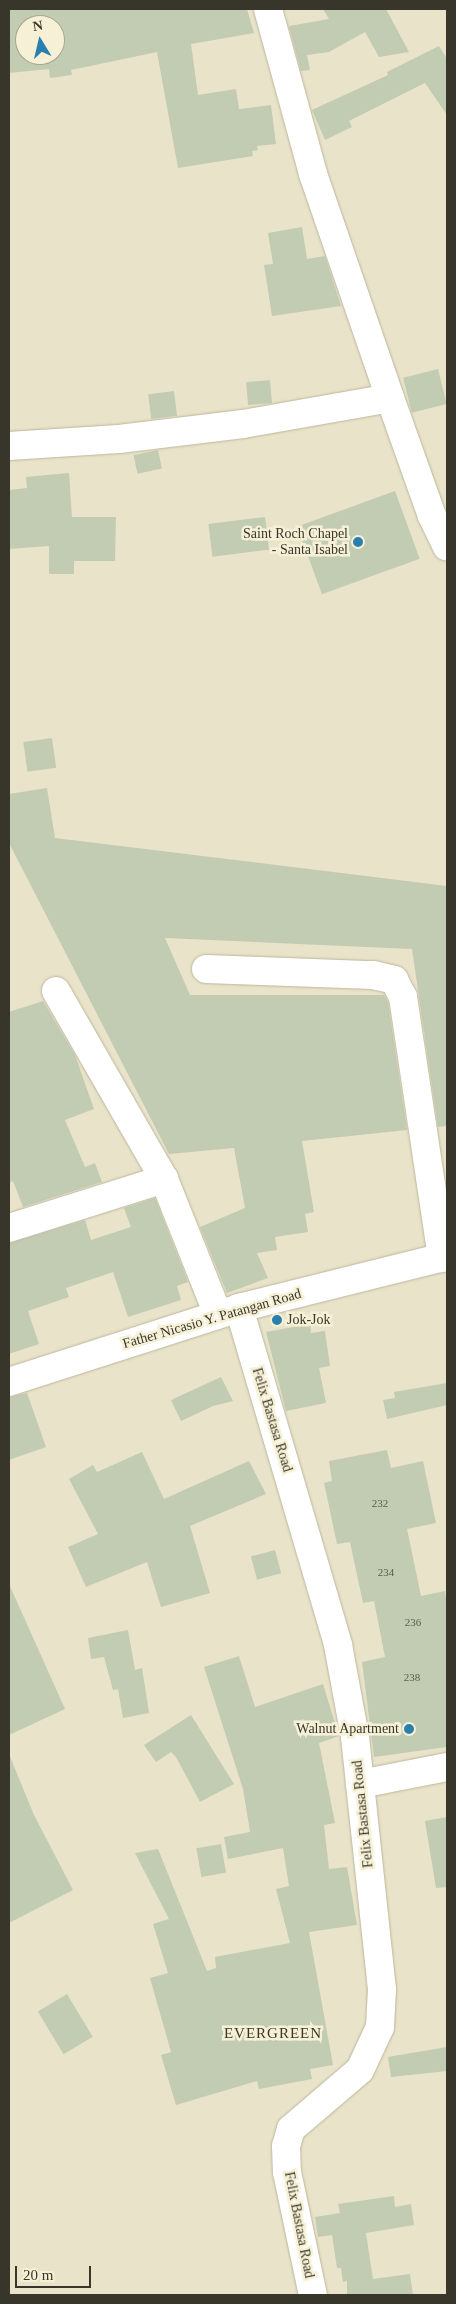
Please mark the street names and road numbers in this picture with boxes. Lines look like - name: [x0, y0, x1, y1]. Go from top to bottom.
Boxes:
- street label: Father Nicasio Y. Patangan Road: [121, 1285, 303, 1353]
- street label: Felix Bastasa Road: [248, 1366, 296, 1474]
- street label: Felix Bastasa Road: [349, 1759, 377, 1869]
- street label: Felix Bastasa Road: [280, 2170, 318, 2280]

